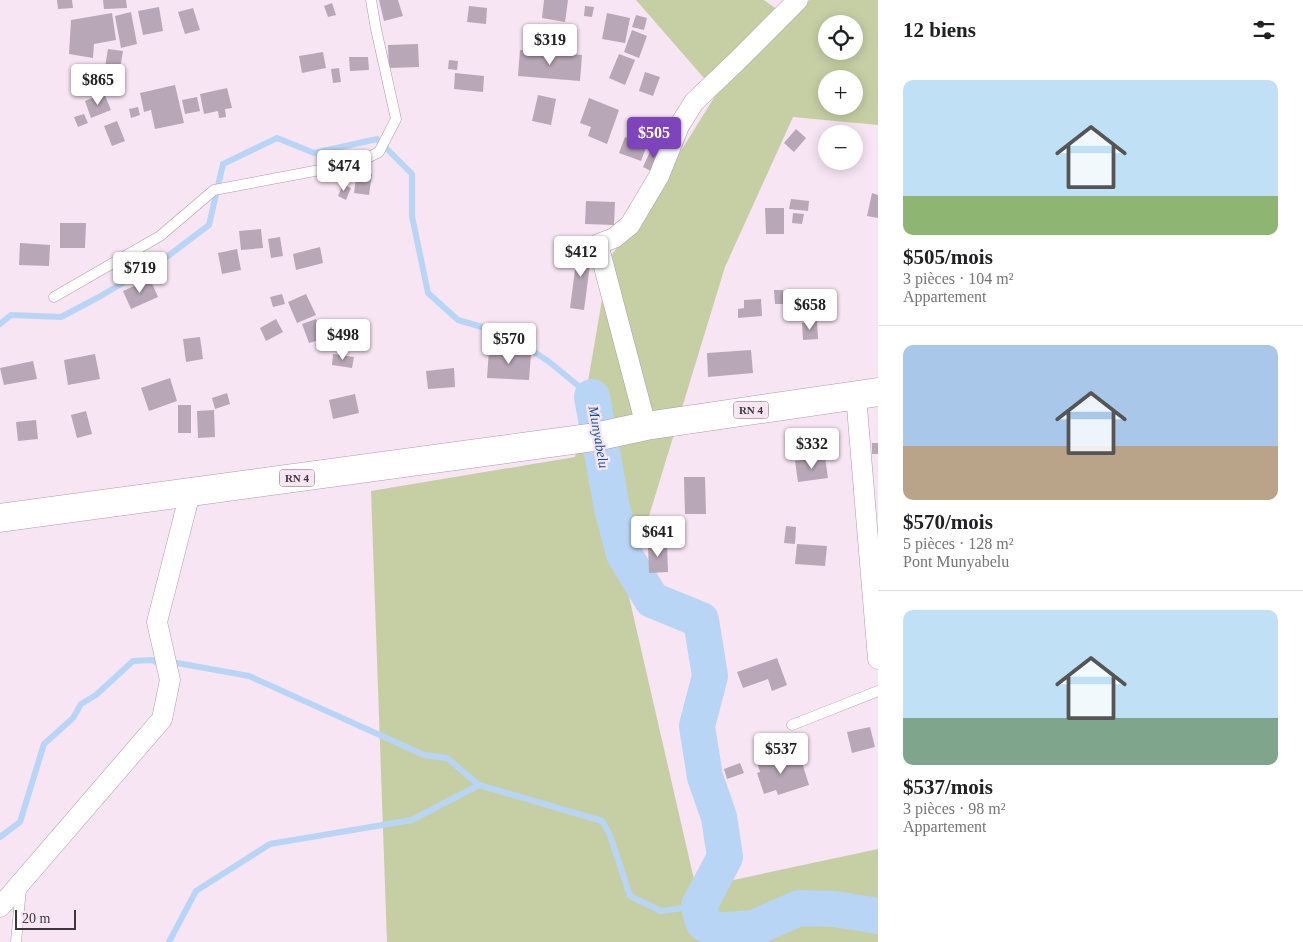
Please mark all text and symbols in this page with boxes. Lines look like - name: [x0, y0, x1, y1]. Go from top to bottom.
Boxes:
- map controls: [818, 15, 863, 170]
- button: locate: [818, 15, 863, 60]
- icon: filters: [1250, 16, 1278, 44]
- text: 12 biens: [903, 18, 976, 42]
- pin: $319: [520, 23, 580, 66]
- text: $319: [534, 31, 566, 48]
- pin: $865: [68, 64, 128, 106]
- button: +: [818, 70, 863, 115]
- text: $865: [82, 71, 114, 88]
- icon: home: [1046, 112, 1136, 202]
- pin: $505: [624, 116, 684, 159]
- text: $505: [638, 124, 670, 141]
- button: −: [818, 125, 863, 170]
- pin: $474: [314, 150, 374, 192]
- text: $474: [328, 157, 360, 174]
- pin: $412: [551, 236, 611, 278]
- text: $412: [565, 243, 597, 260]
- text: $505/mois: [903, 245, 993, 269]
- pin: $719: [110, 252, 170, 294]
- text: $719: [124, 259, 156, 276]
- text: 3 pièces · 104 m²: [903, 270, 1014, 287]
- pin: $658: [780, 288, 840, 331]
- text: Appartement: [903, 288, 987, 305]
- text: $658: [794, 296, 826, 313]
- pin: $498: [313, 318, 373, 361]
- pin: $570: [479, 322, 539, 365]
- text: $498: [327, 326, 359, 343]
- text: $570: [493, 330, 525, 347]
- icon: home: [1046, 378, 1136, 468]
- road number: RN 4: [734, 402, 768, 418]
- water label: Munyabelu: [585, 404, 611, 469]
- pin: $332: [782, 428, 842, 470]
- text: $332: [796, 435, 828, 452]
- road number: RN 4: [280, 469, 314, 486]
- text: $570/mois: [903, 510, 993, 534]
- pin: $641: [628, 516, 688, 558]
- text: $641: [642, 523, 674, 540]
- text: 5 pièces · 128 m²: [903, 535, 1014, 552]
- text: Pont Munyabelu: [903, 553, 1009, 570]
- icon: home: [1046, 643, 1136, 733]
- pin: $537: [751, 732, 811, 775]
- text: $537: [765, 740, 797, 757]
- text: $537/mois: [903, 775, 993, 799]
- text: 3 pièces · 98 m²: [903, 800, 1006, 817]
- text: Appartement: [903, 818, 987, 835]
- scale bar: [15, 907, 76, 930]
- text: 20 m: [22, 911, 50, 926]

